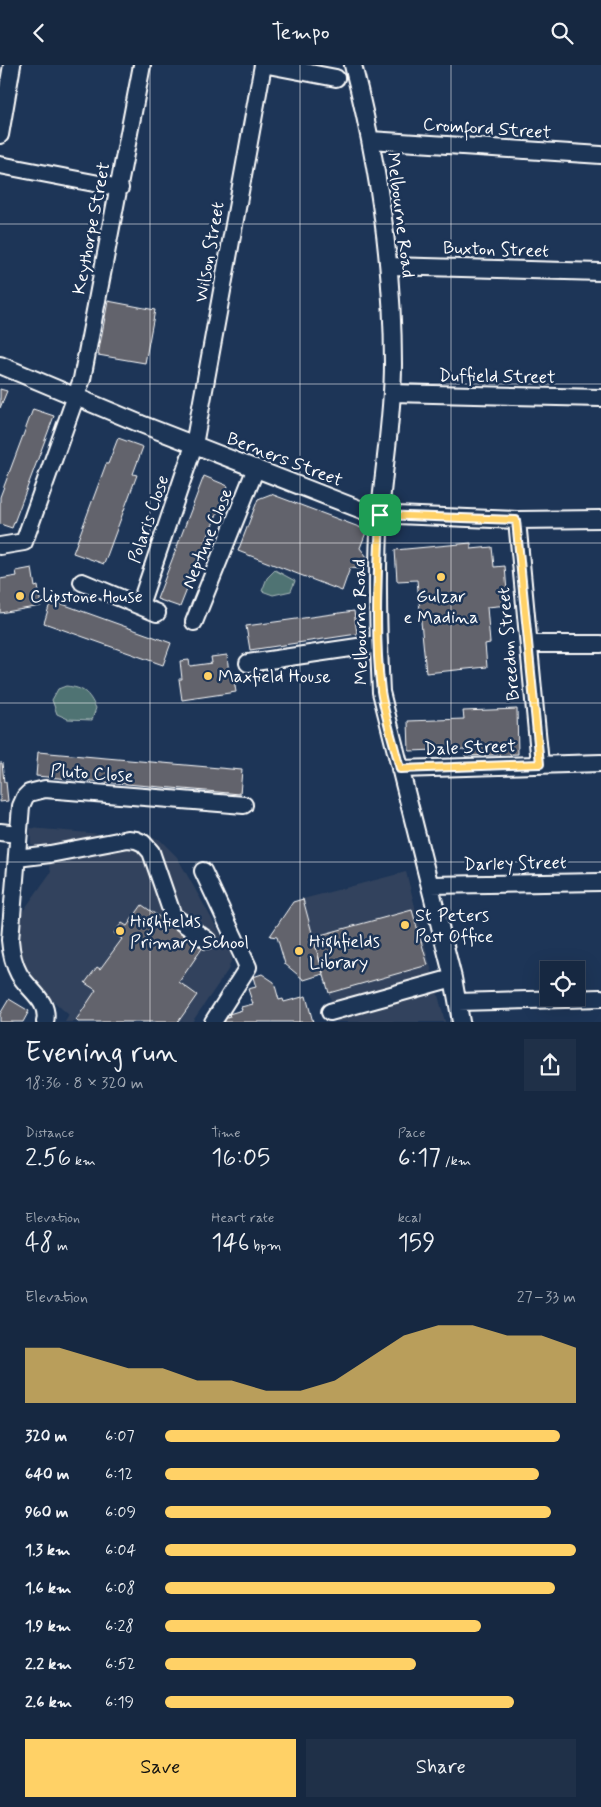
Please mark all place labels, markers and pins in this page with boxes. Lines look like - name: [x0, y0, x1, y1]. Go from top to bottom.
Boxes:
- pin: [359, 494, 401, 536]
- marker: Gulzar e Madina: [435, 571, 447, 583]
- place label: Clipstone House: [30, 585, 143, 609]
- place label: Gulzar e Madina: [404, 585, 478, 630]
- marker: Clipstone House: [14, 590, 26, 602]
- place label: Maxfield House: [218, 665, 331, 689]
- marker: Maxfield House: [202, 670, 214, 682]
- place label: St Peters Post Office: [415, 904, 494, 949]
- place label: Highfields Primary School: [130, 910, 249, 955]
- marker: St Peters Post Office: [399, 919, 411, 931]
- marker: Highfields Primary School: [114, 925, 126, 937]
- place label: Highfields Library: [309, 930, 380, 975]
- marker: Highfields Library: [293, 945, 305, 957]

